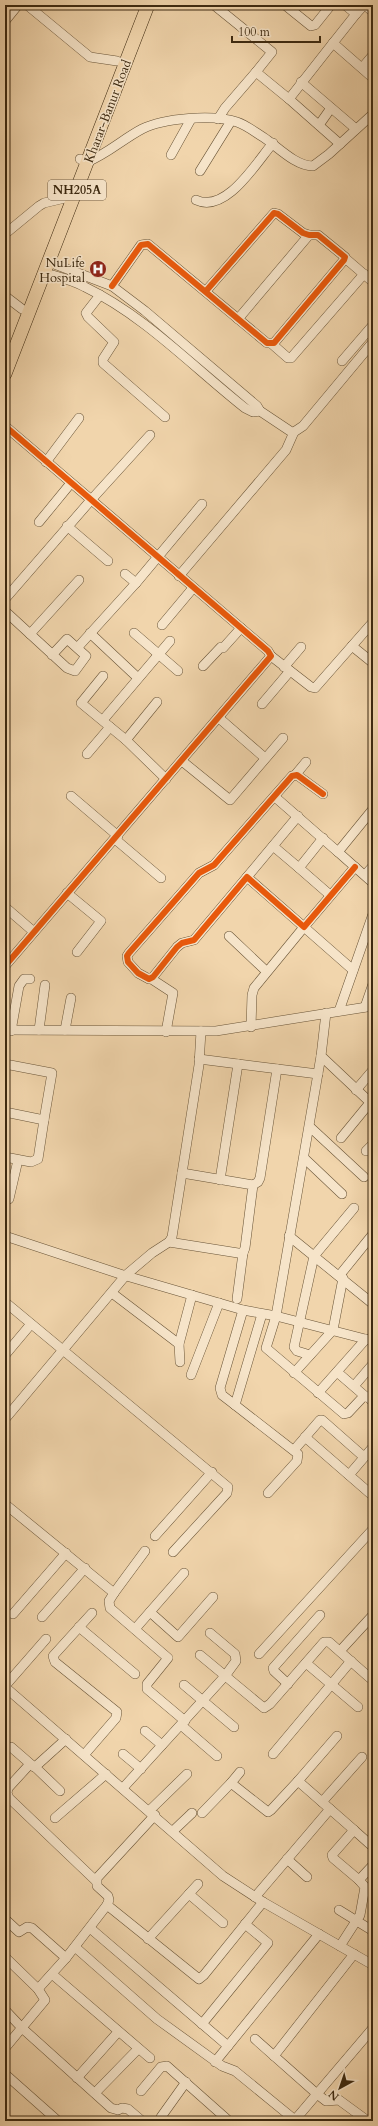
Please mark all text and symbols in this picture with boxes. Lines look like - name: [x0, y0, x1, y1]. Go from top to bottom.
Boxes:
- scale bar: [232, 18, 320, 44]
- text: 100 m: [238, 24, 271, 40]
- street label: Kharar-Banur Road: [80, 57, 136, 166]
- road number: NH205A: [48, 180, 106, 200]
- place label: NuLife Hospital: [39, 254, 86, 287]
- hospital icon: NuLife Hospital: [88, 259, 108, 279]
- north arrow: [320, 2068, 360, 2108]
- text: N: [325, 2086, 342, 2104]

